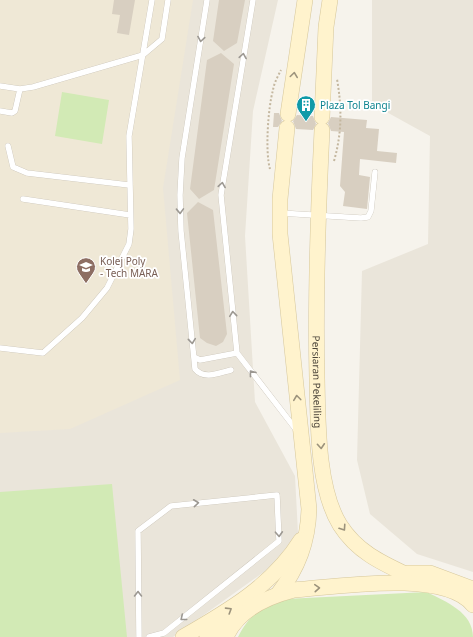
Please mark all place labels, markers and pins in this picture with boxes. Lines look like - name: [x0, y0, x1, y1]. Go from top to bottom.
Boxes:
- building icon: Plaza Tol Bangi: [295, 94, 317, 122]
- place label: Plaza Tol Bangi: [320, 98, 390, 112]
- place label: Kolej Poly - Tech MARA: [100, 254, 159, 280]
- school or university icon: Kolej Poly - Tech MARA: [75, 256, 97, 284]

